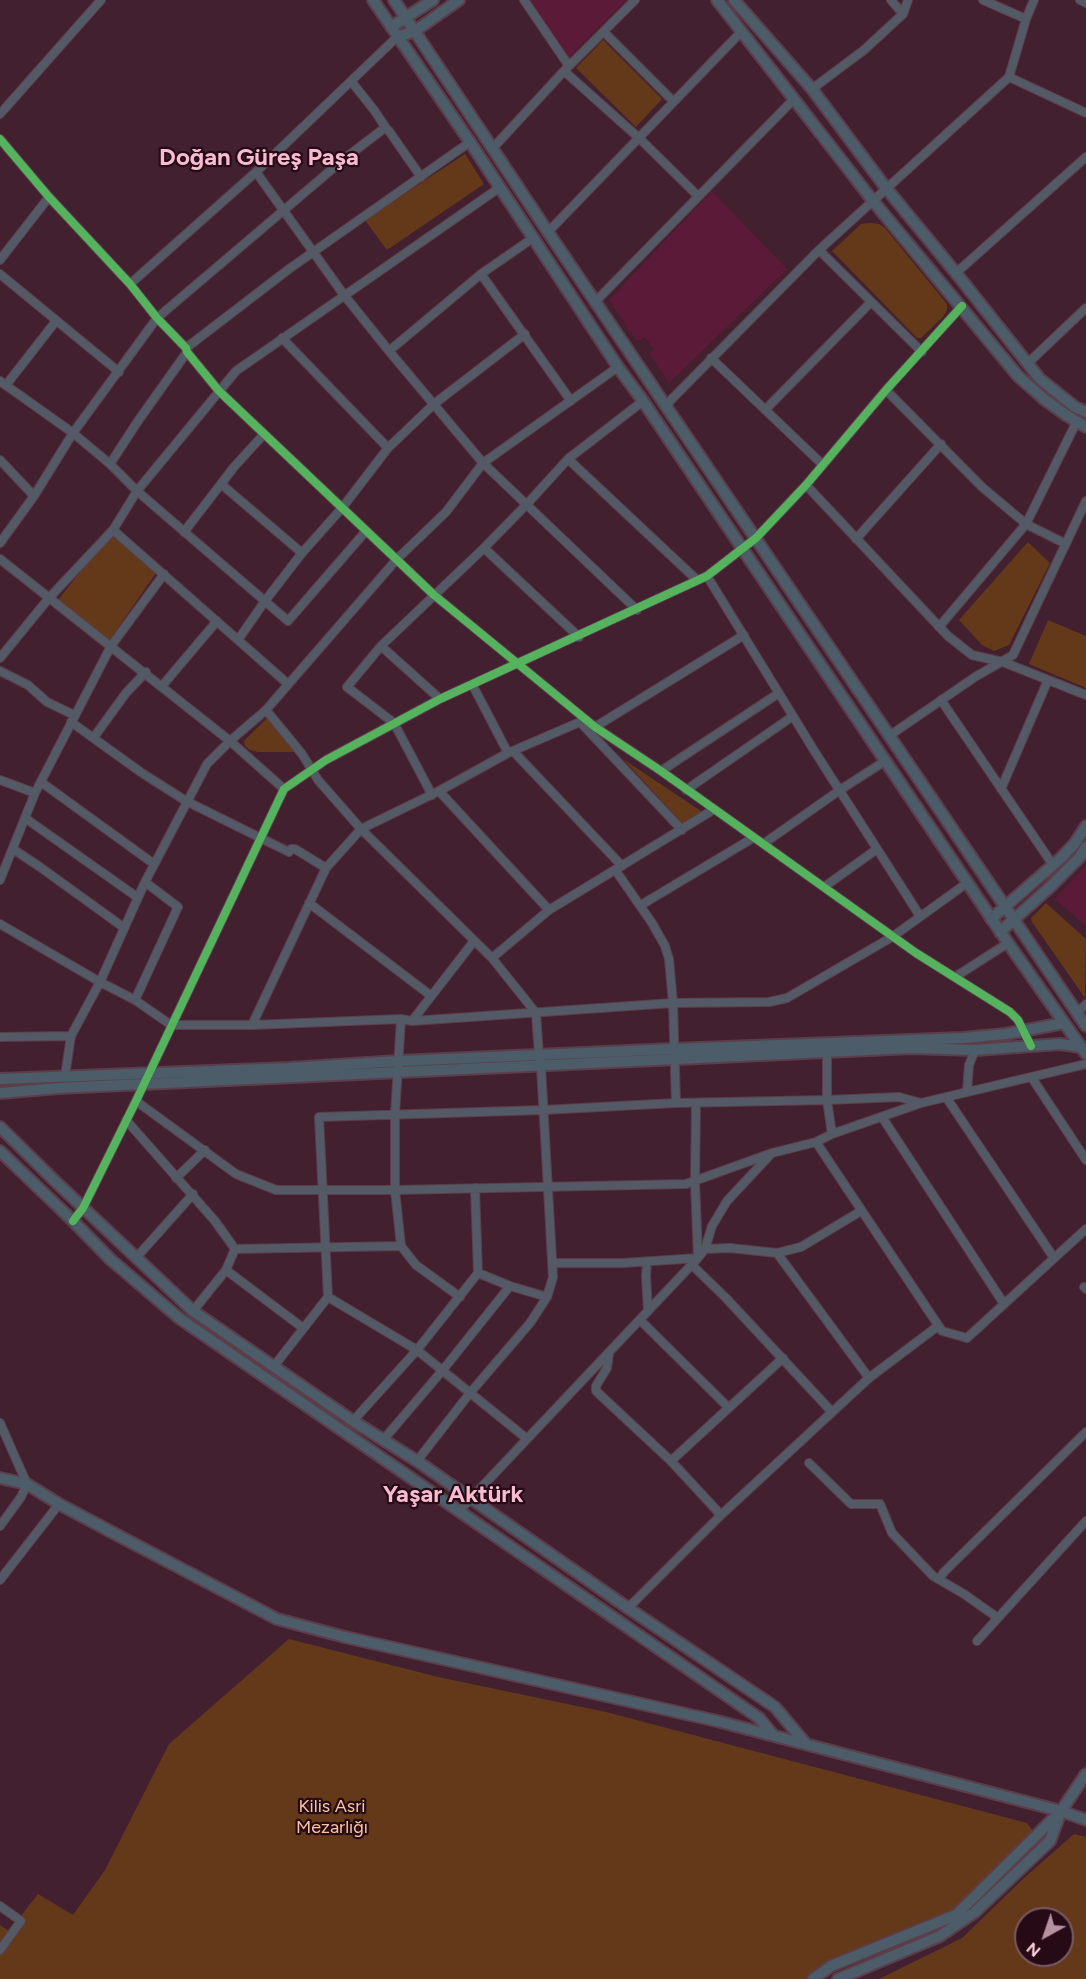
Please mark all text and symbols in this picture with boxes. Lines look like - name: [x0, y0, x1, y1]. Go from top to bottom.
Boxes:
- district label: Doğan Güreş Paşa: [159, 144, 359, 172]
- district label: Yaşar Aktürk: [383, 1481, 523, 1509]
- park label: Kilis Asri Mezarlığı: [296, 1796, 368, 1838]
- north arrow: [1014, 1907, 1074, 1967]
- text: N: [1023, 1938, 1044, 1961]

